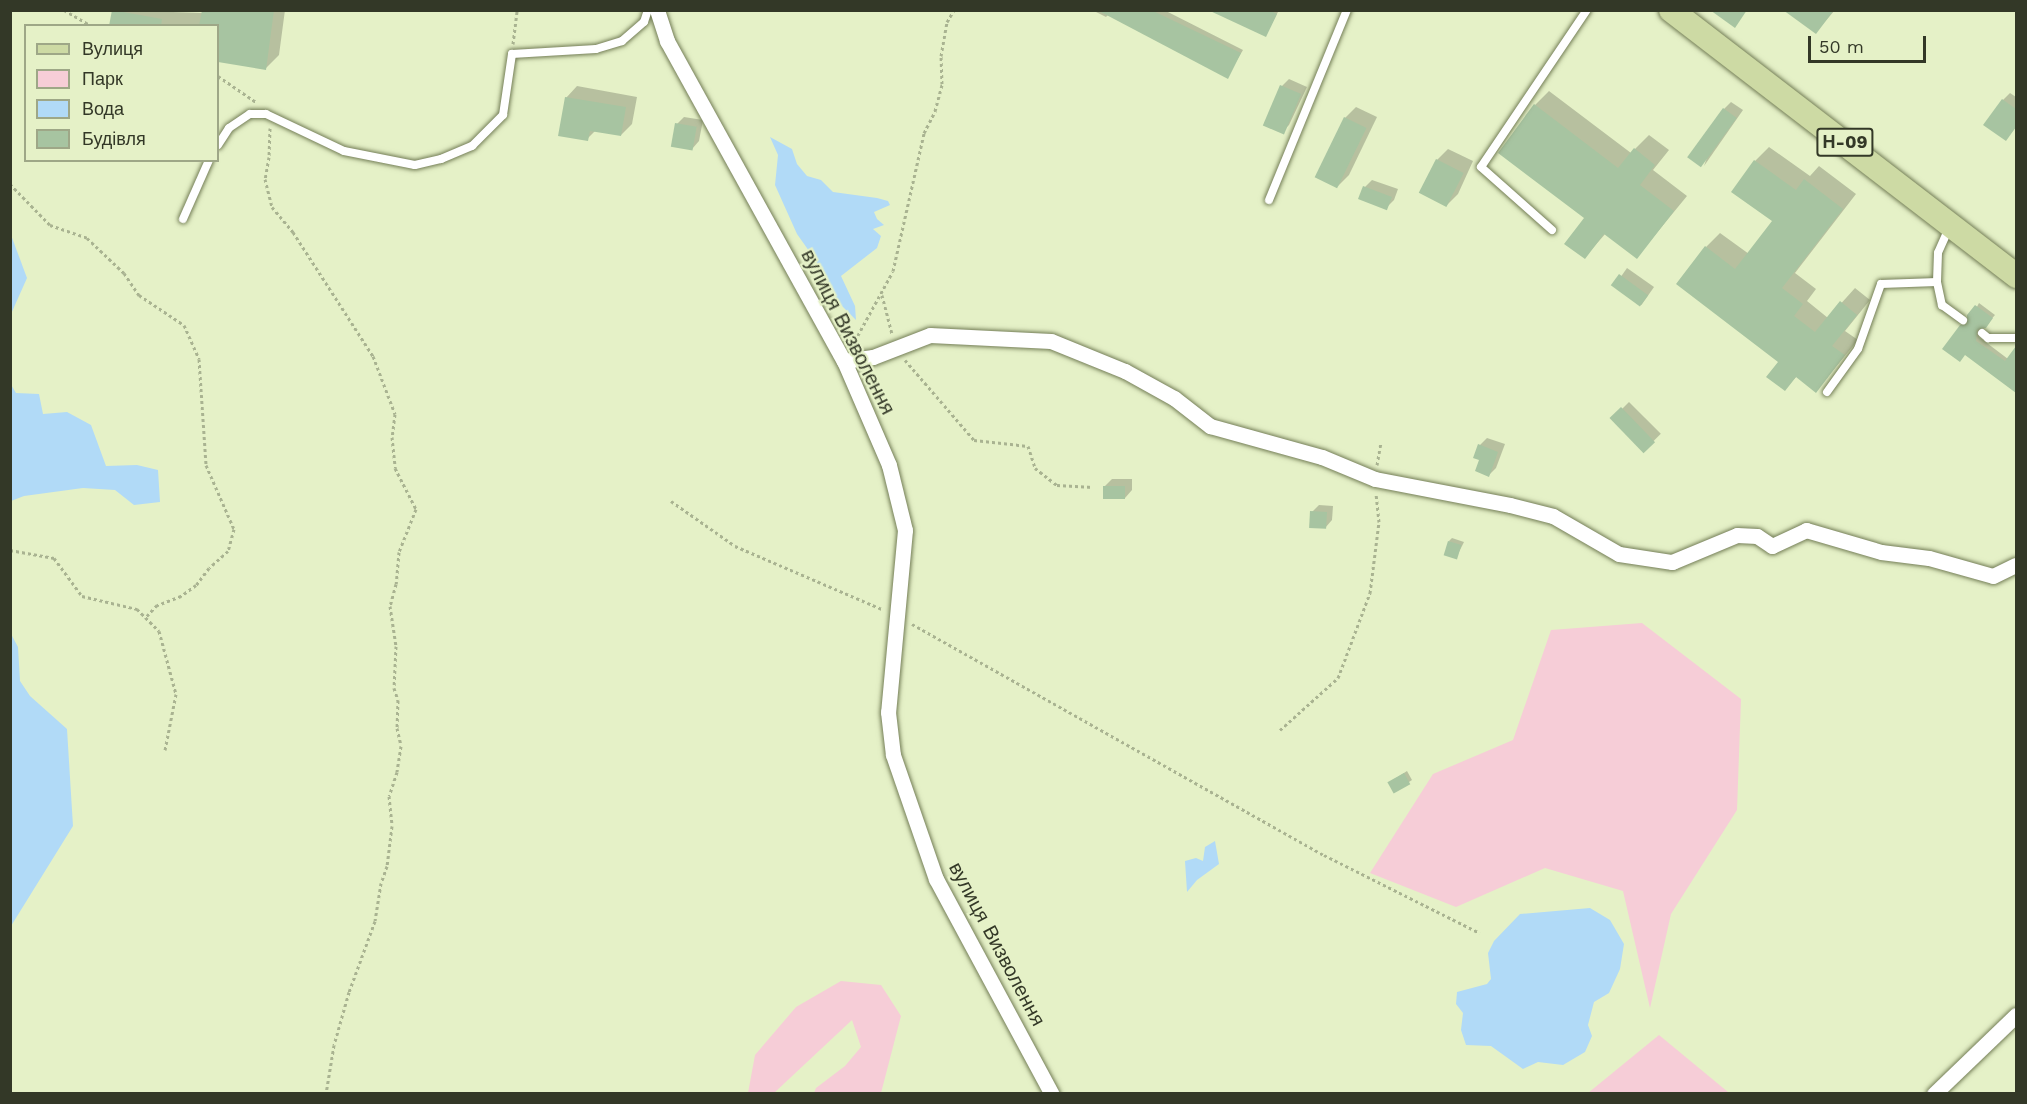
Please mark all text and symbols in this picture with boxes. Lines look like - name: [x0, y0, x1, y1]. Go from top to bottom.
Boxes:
- legend: [24, 24, 219, 162]
- scale bar: [1811, 24, 1930, 62]
- text: 50 m: [1819, 36, 1864, 57]
- text: Вулиця: [82, 38, 143, 59]
- text: Парк: [82, 68, 123, 89]
- text: Вода: [82, 98, 124, 119]
- road number: Н-09: [1815, 127, 1875, 157]
- text: Будівля: [82, 128, 146, 149]
- street label: вулиця Визволення: [796, 245, 900, 419]
- street label: вулиця Визволення: [944, 858, 1050, 1030]

